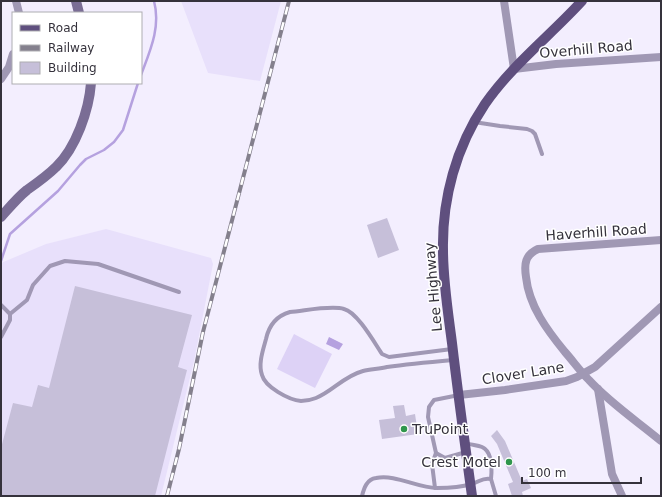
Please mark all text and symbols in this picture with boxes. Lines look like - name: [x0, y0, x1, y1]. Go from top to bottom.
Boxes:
- legend: [12, 12, 142, 84]
- text: Road: [48, 21, 78, 35]
- street label: Overhill Road: [539, 37, 633, 61]
- text: Railway: [48, 41, 94, 55]
- text: Building: [48, 61, 97, 75]
- street label: Haverhill Road: [545, 220, 647, 244]
- street label: Lee Highway: [421, 242, 445, 332]
- street label: Clover Lane: [481, 359, 565, 387]
- place label: TruPoint: [411, 421, 468, 437]
- marker: TruPoint: [399, 424, 409, 434]
- place label: Crest Motel: [421, 454, 501, 470]
- marker: Crest Motel: [504, 457, 514, 467]
- scale bar: [522, 459, 641, 485]
- text: 100 m: [528, 466, 566, 480]

